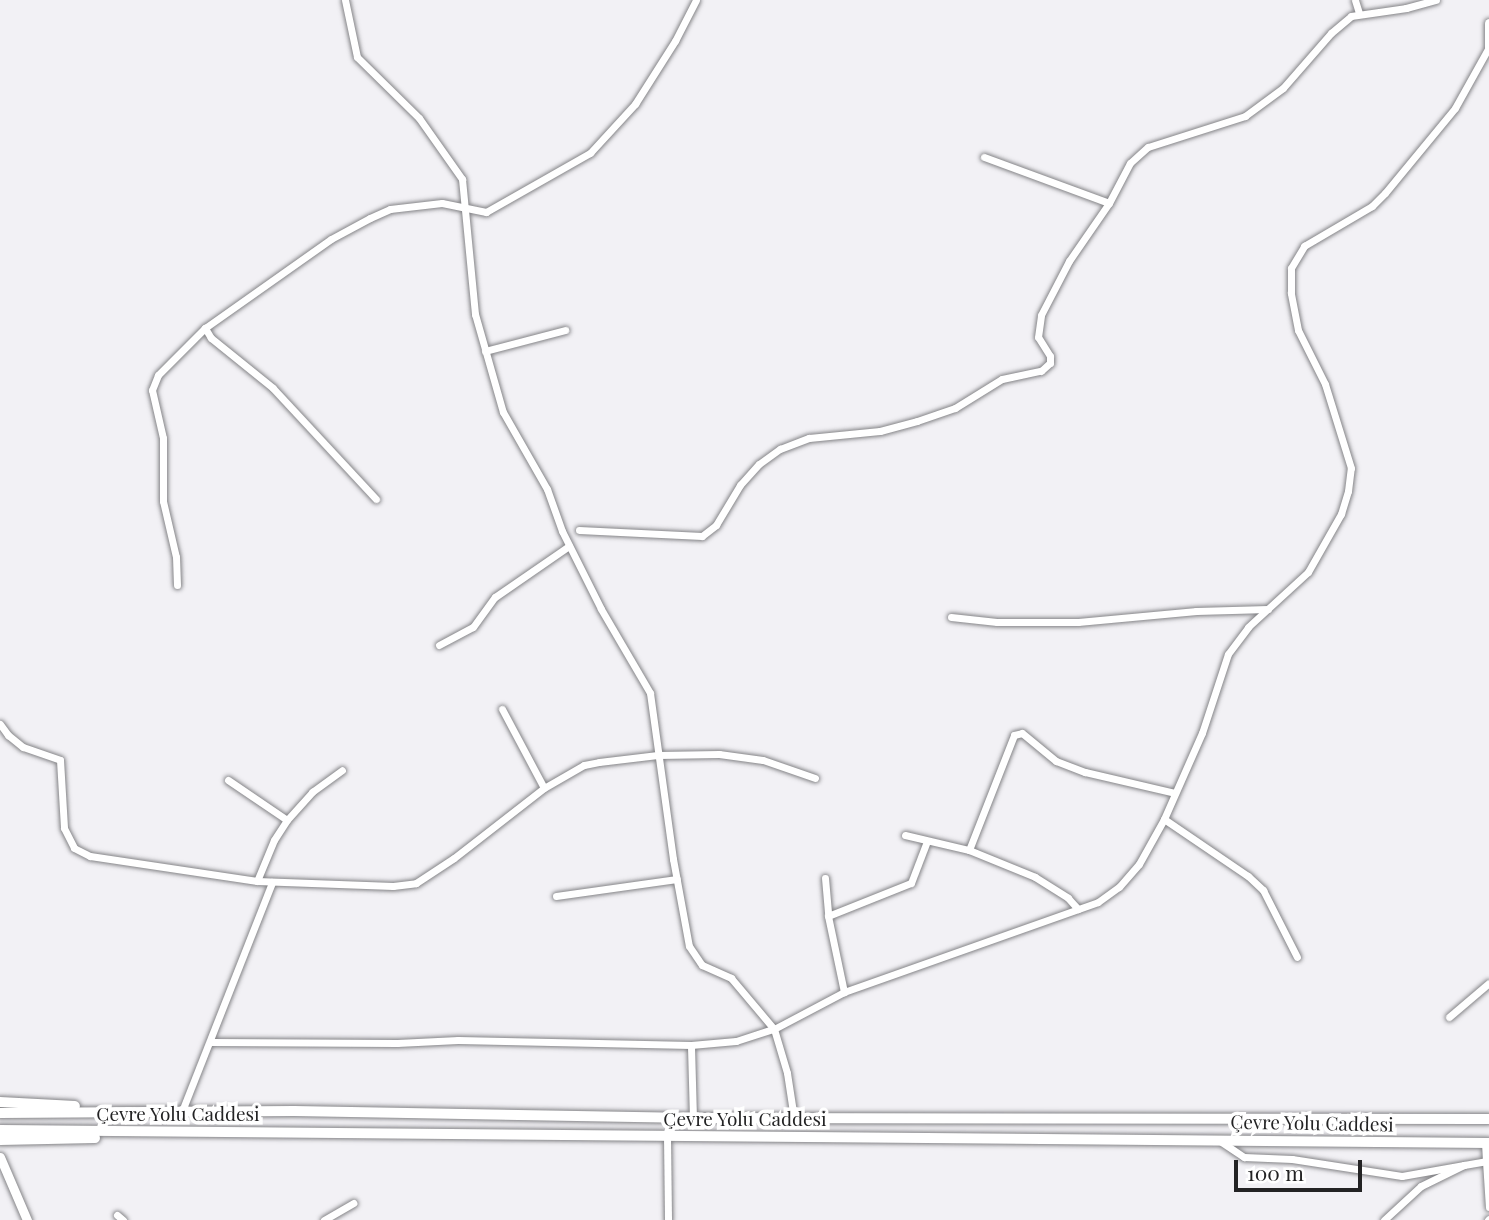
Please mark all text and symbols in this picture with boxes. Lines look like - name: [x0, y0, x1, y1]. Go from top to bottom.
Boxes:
- street label: Çevre Yolu Caddesi: [96, 1103, 260, 1125]
- street label: Çevre Yolu Caddesi: [663, 1108, 827, 1130]
- street label: Çevre Yolu Caddesi: [1230, 1110, 1394, 1136]
- scale bar: [1237, 1146, 1365, 1190]
- text: 100 m: [1247, 1158, 1304, 1186]

